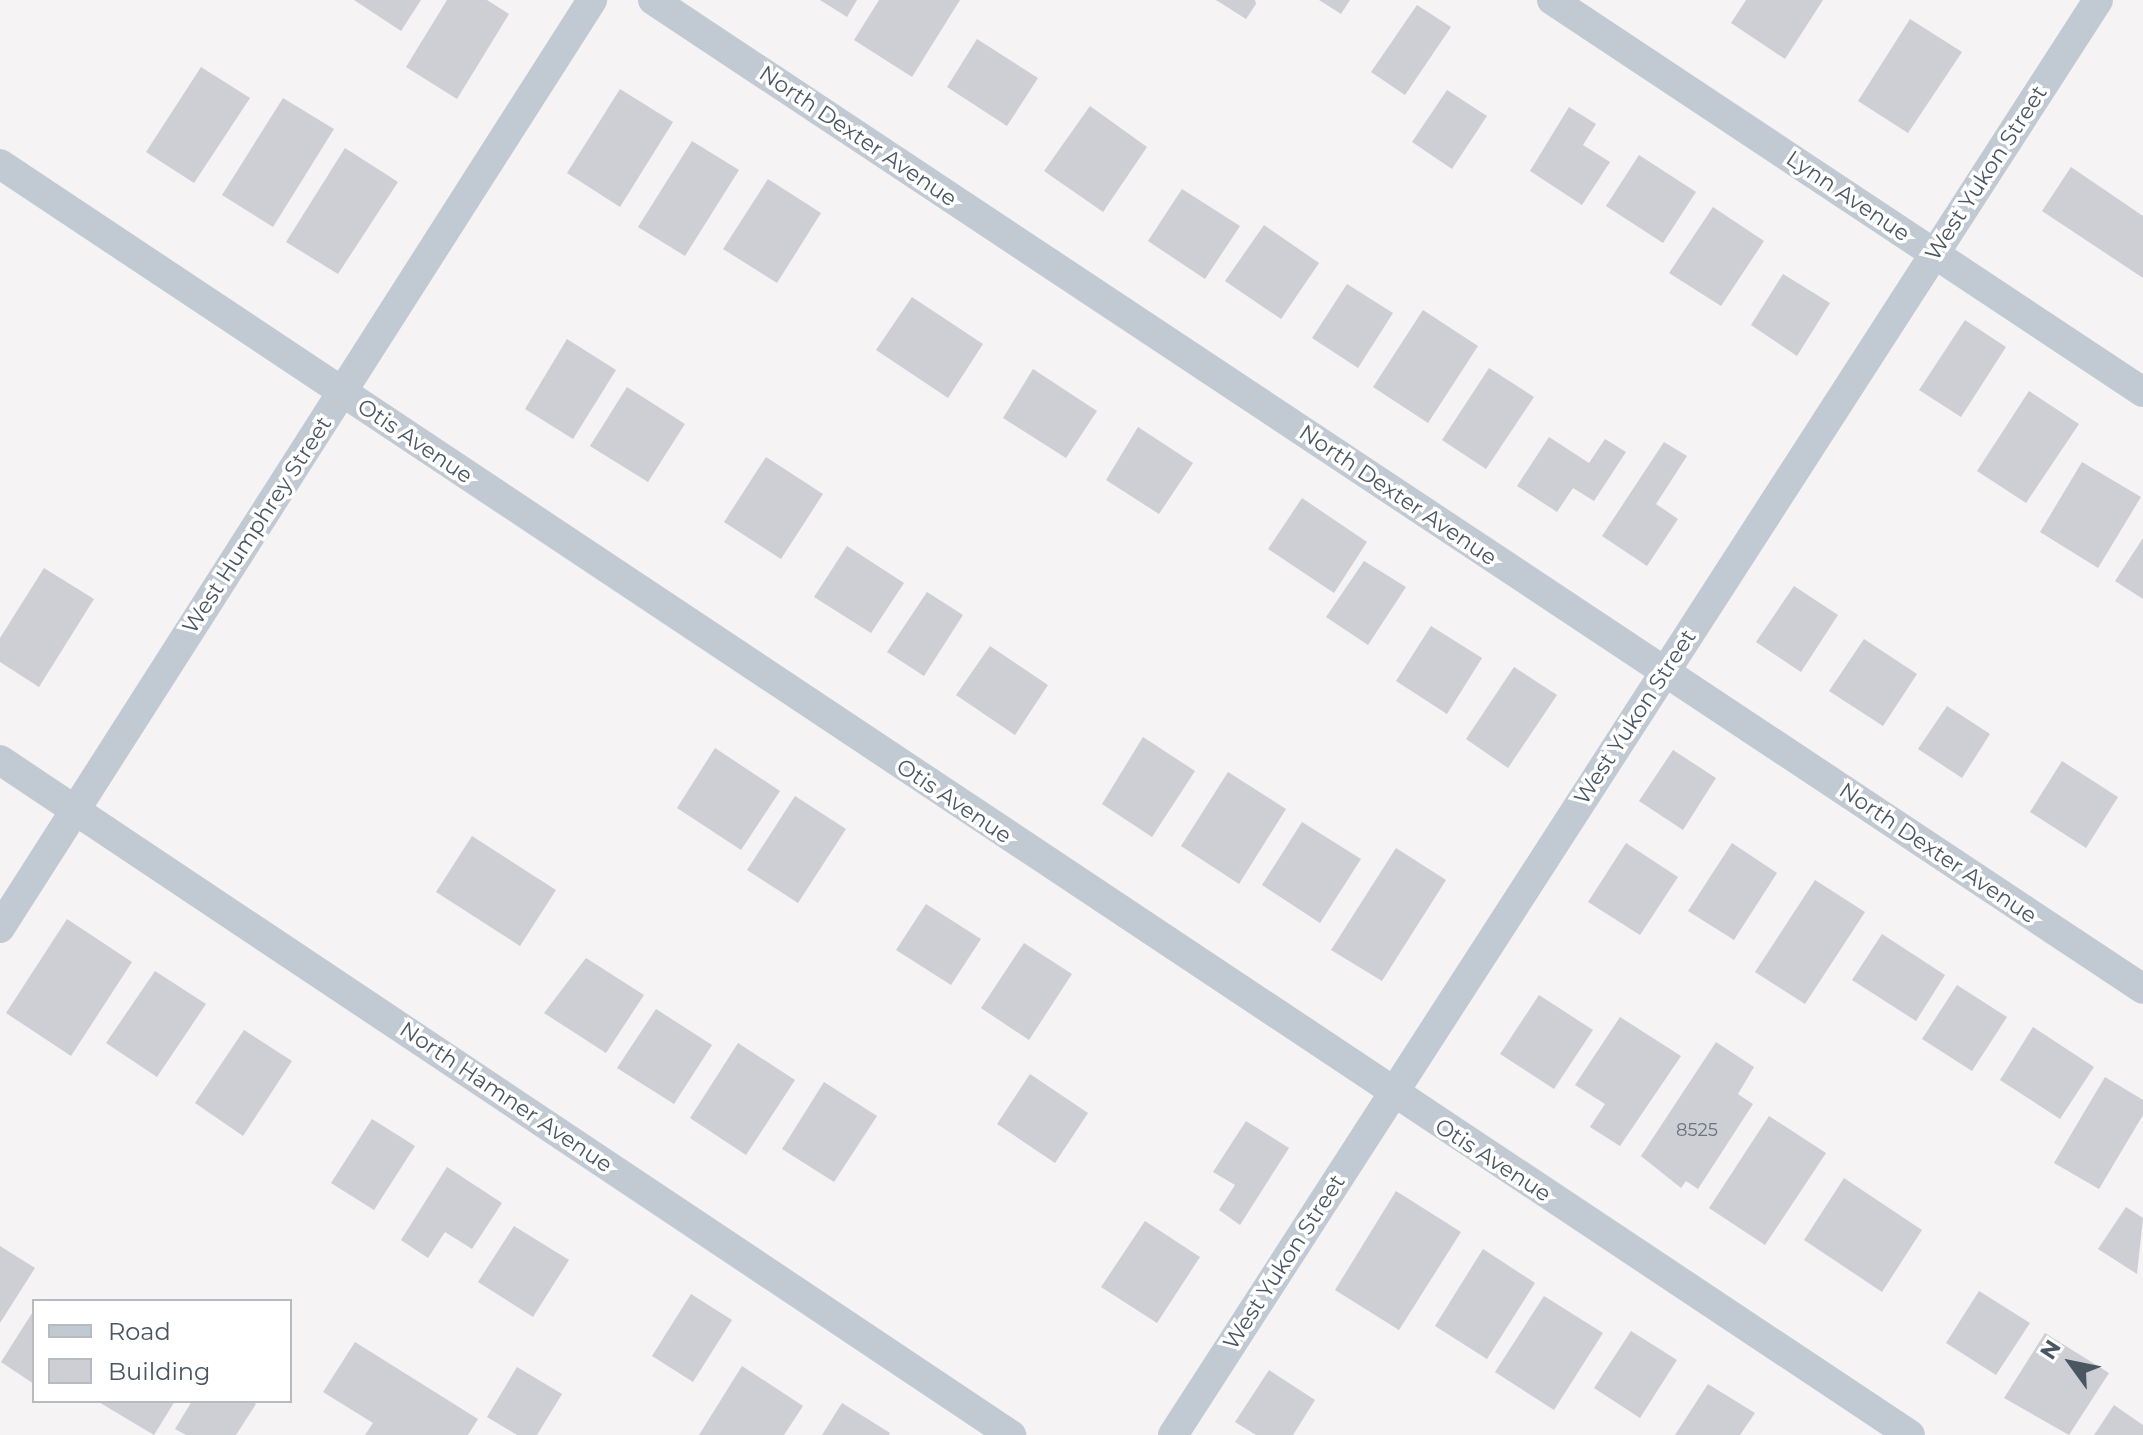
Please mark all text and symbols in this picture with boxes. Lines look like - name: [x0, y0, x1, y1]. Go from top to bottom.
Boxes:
- street label: North Dexter Avenue: [754, 60, 962, 212]
- street label: West Yukon Street: [1919, 80, 2053, 266]
- street label: Lynn Avenue: [1781, 145, 1915, 247]
- street label: Otis Avenue: [353, 393, 477, 489]
- street label: West Humphrey Street: [177, 411, 337, 639]
- street label: North Dexter Avenue: [1294, 419, 1502, 571]
- street label: West Yukon Street: [1568, 624, 1702, 810]
- street label: Otis Avenue: [892, 753, 1016, 849]
- street label: North Dexter Avenue: [1834, 777, 2042, 929]
- street label: North Hamner Avenue: [395, 1016, 617, 1178]
- street label: Otis Avenue: [1430, 1113, 1556, 1207]
- house number: 8525: [1676, 1119, 1718, 1141]
- street label: West Yukon Street: [1217, 1169, 1351, 1355]
- legend: [32, 1299, 292, 1403]
- text: Road: [108, 1317, 171, 1346]
- north arrow: [2031, 1323, 2111, 1403]
- text: N: [2034, 1335, 2067, 1364]
- text: Building: [108, 1357, 211, 1386]

